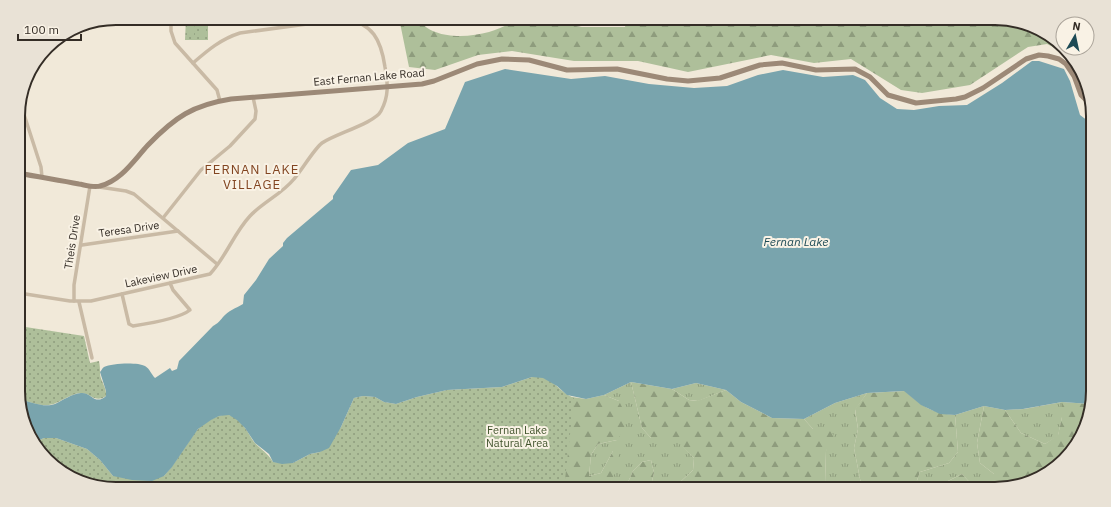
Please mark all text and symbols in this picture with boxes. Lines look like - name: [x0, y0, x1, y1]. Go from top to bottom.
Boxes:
- scale bar: [18, 16, 81, 42]
- north arrow: [1055, 16, 1095, 56]
- text: N: [1072, 19, 1082, 34]
- text: 100 m: [24, 22, 59, 37]
- street label: East Fernan Lake Road: [313, 65, 425, 89]
- district label: FERNAN LAKE VILLAGE: [205, 161, 299, 193]
- street label: Theis Drive: [61, 214, 83, 270]
- street label: Teresa Drive: [98, 218, 160, 240]
- water label: Fernan Lake: [764, 234, 828, 249]
- street label: Lakeview Drive: [124, 261, 198, 291]
- park label: Fernan Lake Natural Area: [486, 423, 548, 450]

